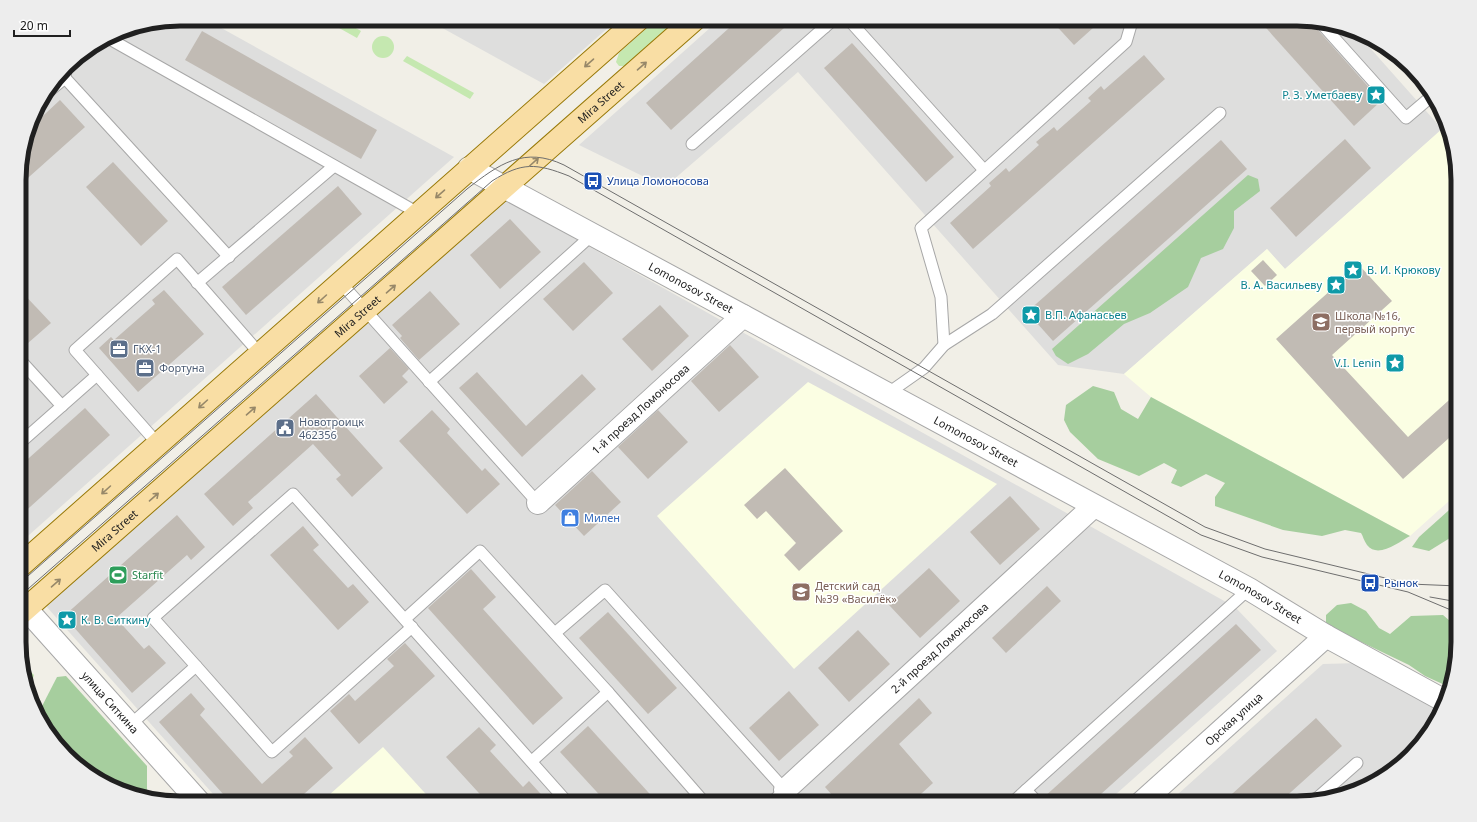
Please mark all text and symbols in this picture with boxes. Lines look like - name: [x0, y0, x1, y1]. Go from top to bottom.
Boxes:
- scale bar: [14, 12, 70, 38]
- text: 20 m: [20, 17, 48, 34]
- one-way arrow: [584, 58, 594, 68]
- one-way arrow: [636, 62, 646, 71]
- street label: Mira Street: [574, 77, 627, 126]
- place icon: Р. З. Уметбаеву: [1365, 84, 1387, 106]
- place label: Р. З. Уметбаеву: [1282, 87, 1362, 102]
- one-way arrow: [529, 157, 539, 167]
- bus stop icon: Улица Ломоносова: [582, 170, 604, 192]
- place label: Улица Ломоносова: [607, 173, 709, 188]
- one-way arrow: [435, 190, 445, 199]
- street label: Lomonosov Street: [646, 258, 736, 316]
- place icon: В. И. Крюкову: [1342, 259, 1364, 281]
- place label: В. И. Крюкову: [1367, 262, 1441, 277]
- place icon: В. А. Васильеву: [1325, 274, 1347, 296]
- place label: В. А. Васильеву: [1240, 277, 1322, 292]
- one-way arrow: [386, 284, 396, 293]
- street label: Mira Street: [331, 292, 384, 341]
- one-way arrow: [317, 294, 327, 303]
- place icon: В.П. Афанасьев: [1020, 304, 1042, 326]
- place label: В.П. Афанасьев: [1045, 307, 1127, 322]
- place label: Школа №16, первый корпус: [1335, 308, 1415, 336]
- school or university icon: Школа №16, первый корпус: [1310, 311, 1332, 333]
- office icon: ГКХ-1: [108, 338, 130, 360]
- place label: ГКХ-1: [133, 341, 162, 356]
- place icon: V.I. Lenin: [1384, 352, 1406, 374]
- place label: V.I. Lenin: [1334, 355, 1381, 370]
- office icon: Фортуна: [134, 357, 156, 379]
- place label: Фортуна: [159, 360, 205, 375]
- street label: 1-й проезд Ломоносова: [588, 361, 692, 457]
- one-way arrow: [198, 399, 209, 408]
- one-way arrow: [246, 407, 257, 416]
- street label: Lomonosov Street: [931, 412, 1021, 470]
- place label: Новотроицк 462356: [299, 414, 364, 442]
- public building icon: Новотроицк 462356: [274, 417, 296, 439]
- one-way arrow: [101, 485, 111, 495]
- one-way arrow: [148, 493, 159, 502]
- street label: Mira Street: [88, 506, 141, 555]
- shop icon: Милен: [559, 507, 581, 529]
- place label: Милен: [584, 510, 620, 525]
- sports icon: Starfit: [107, 564, 129, 586]
- street label: Lomonosov Street: [1216, 566, 1305, 627]
- place label: Starfit: [132, 567, 163, 582]
- bus stop icon: Рынок: [1359, 572, 1381, 594]
- place label: Рынок: [1384, 575, 1418, 590]
- one-way arrow: [51, 578, 61, 588]
- place label: Детский сад №39 «Василёк»: [815, 578, 897, 606]
- school or university icon: Детский сад №39 «Василёк»: [790, 581, 812, 603]
- street label: 2-й проезд Ломоносова: [887, 599, 991, 696]
- place icon: К. В. Ситкину: [56, 609, 78, 631]
- place label: К. В. Ситкину: [81, 612, 151, 627]
- street label: улица Ситкина: [79, 668, 142, 737]
- street label: Орская улица: [1201, 689, 1265, 749]

